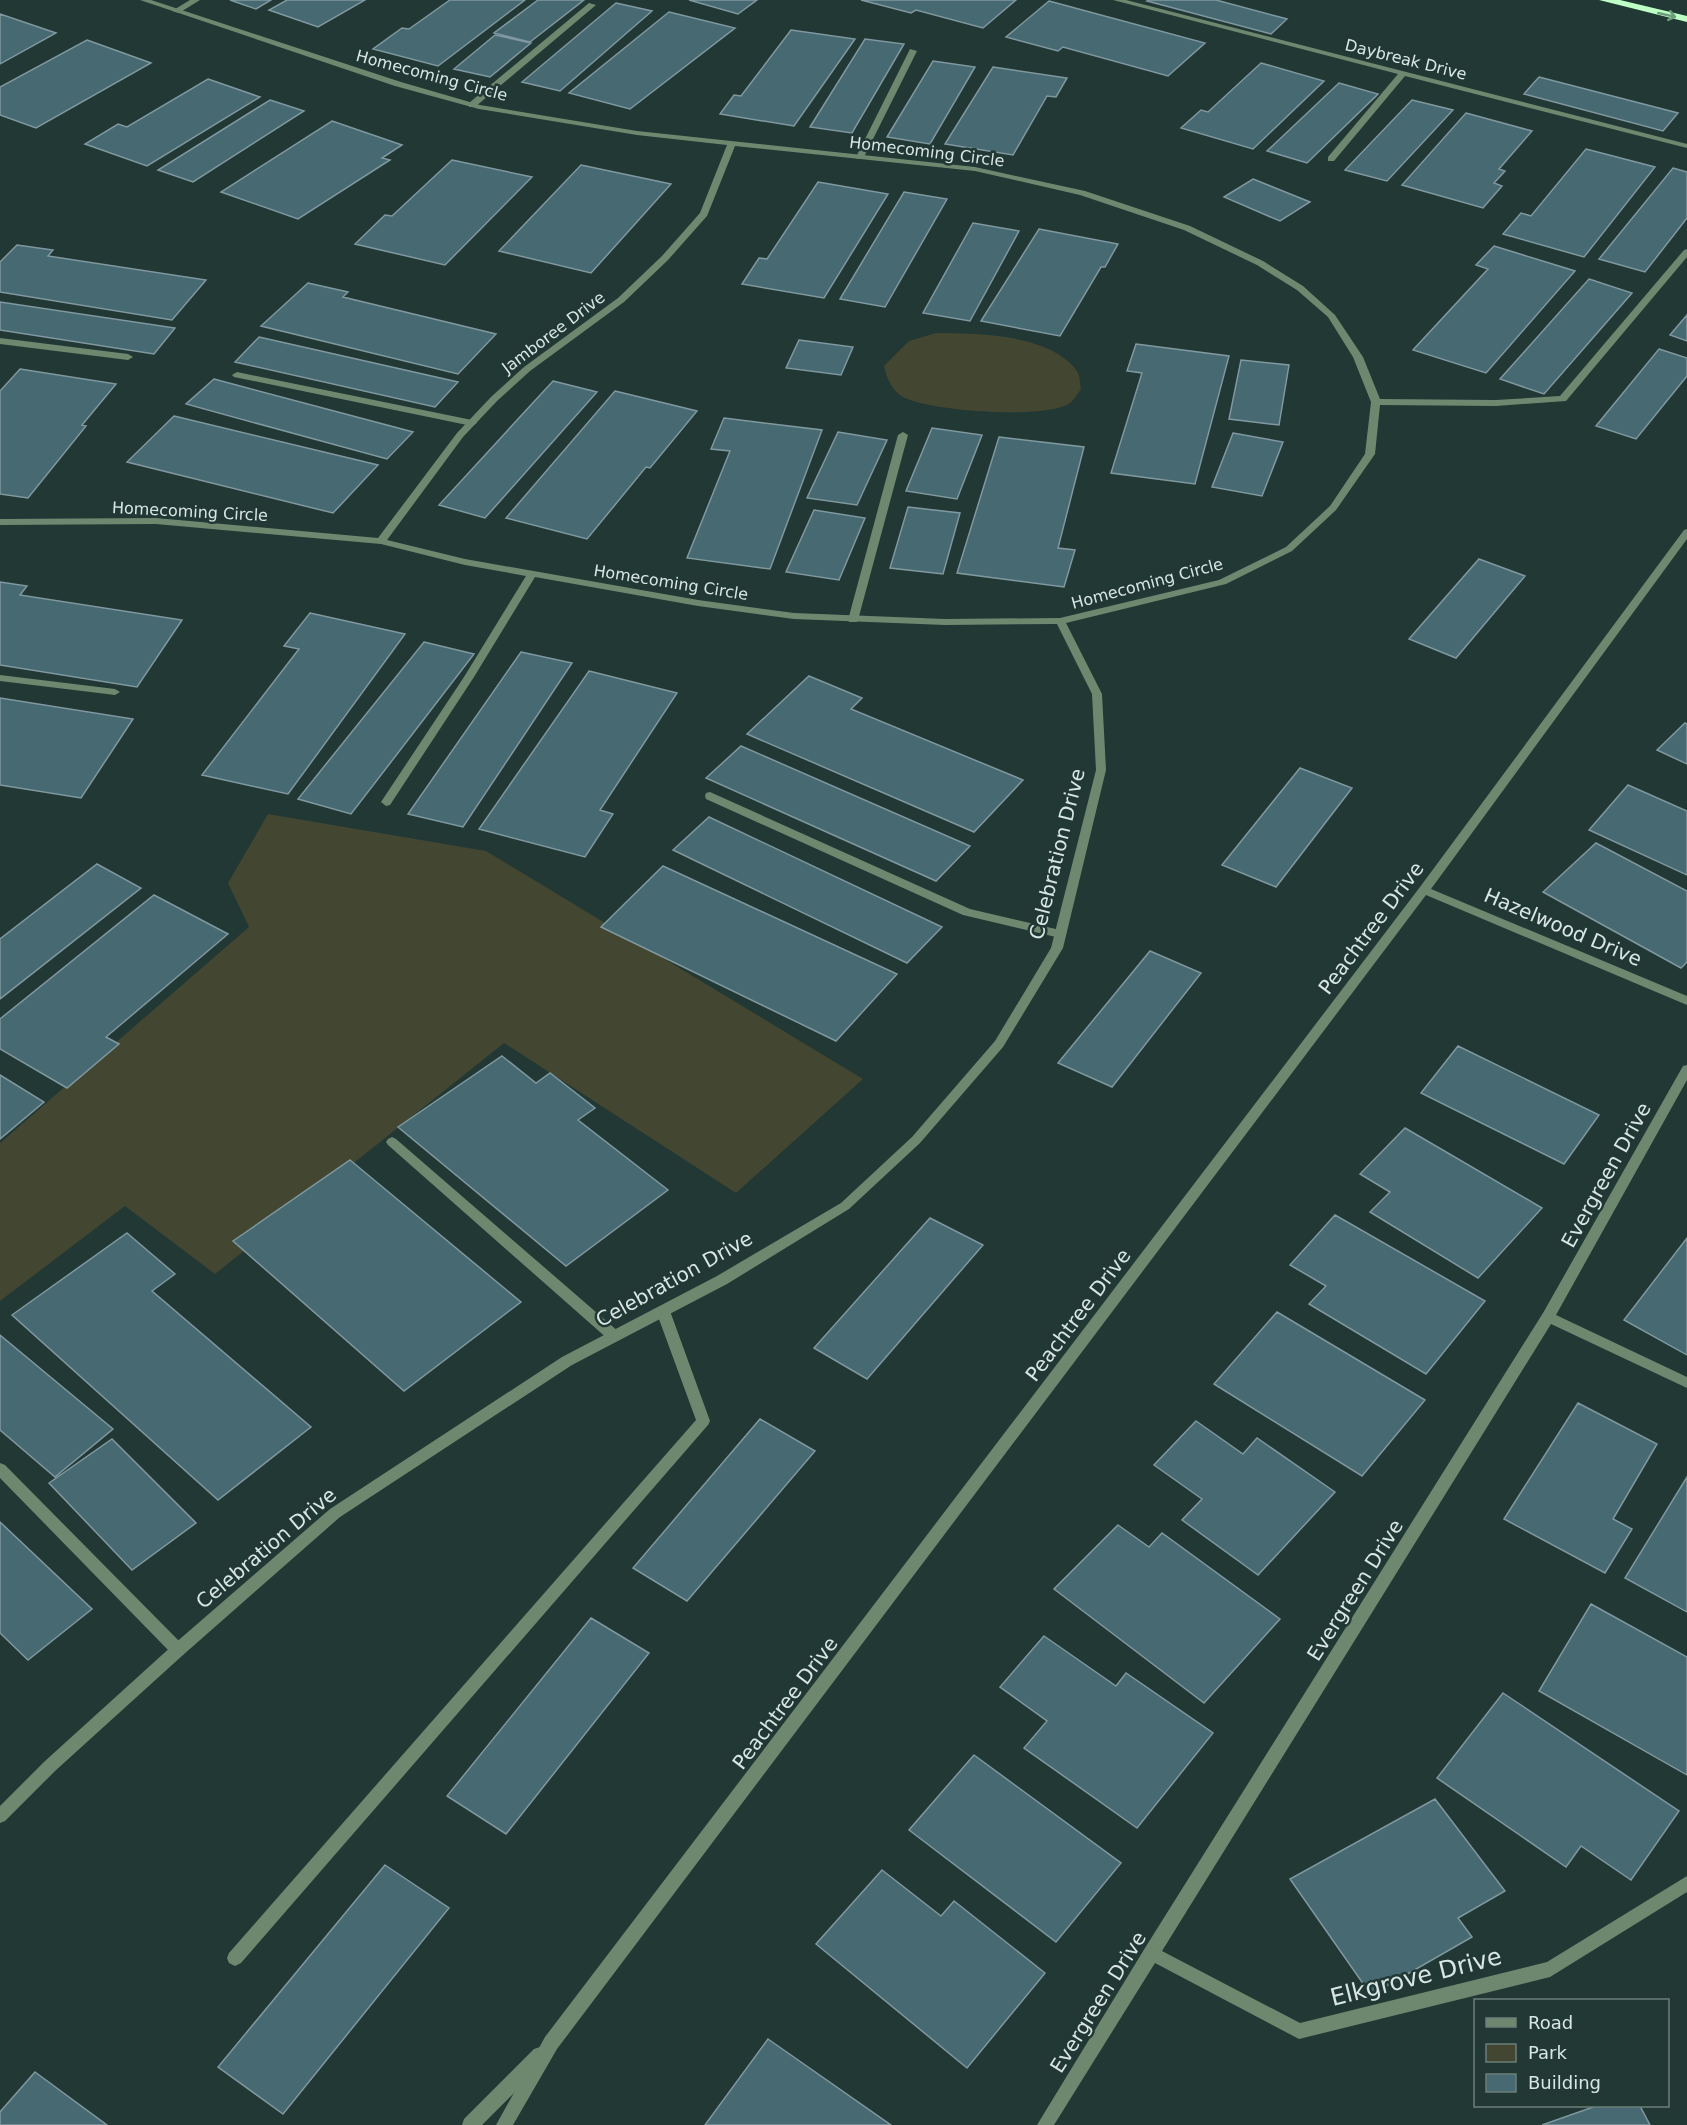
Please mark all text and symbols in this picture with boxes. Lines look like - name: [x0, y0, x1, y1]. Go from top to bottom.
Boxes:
- one-way arrow: [1657, 9, 1676, 21]
- street label: Daybreak Drive: [1343, 35, 1469, 84]
- street label: Homecoming Circle: [354, 46, 510, 105]
- street label: Homecoming Circle: [848, 133, 1006, 170]
- street label: Jamboree Drive: [497, 288, 608, 378]
- street label: Homecoming Circle: [111, 498, 268, 525]
- street label: Homecoming Circle: [1069, 554, 1225, 613]
- street label: Homecoming Circle: [592, 561, 750, 604]
- street label: Celebration Drive: [1024, 766, 1090, 942]
- street label: Peachtree Drive: [1313, 857, 1429, 999]
- street label: Hazelwood Drive: [1481, 883, 1645, 971]
- street label: Evergreen Drive: [1556, 1098, 1656, 1252]
- street label: Celebration Drive: [592, 1226, 756, 1332]
- street label: Peachtree Drive: [1020, 1244, 1136, 1386]
- street label: Celebration Drive: [191, 1482, 341, 1614]
- street label: Evergreen Drive: [1302, 1515, 1408, 1665]
- street label: Peachtree Drive: [727, 1632, 843, 1774]
- street label: Evergreen Drive: [1045, 1927, 1151, 2077]
- street label: Elkgrove Drive: [1327, 1942, 1505, 2012]
- legend: [1474, 1999, 1669, 2107]
- text: Road: [1528, 2012, 1573, 2033]
- text: Park: [1528, 2042, 1567, 2063]
- text: Building: [1528, 2072, 1601, 2093]

